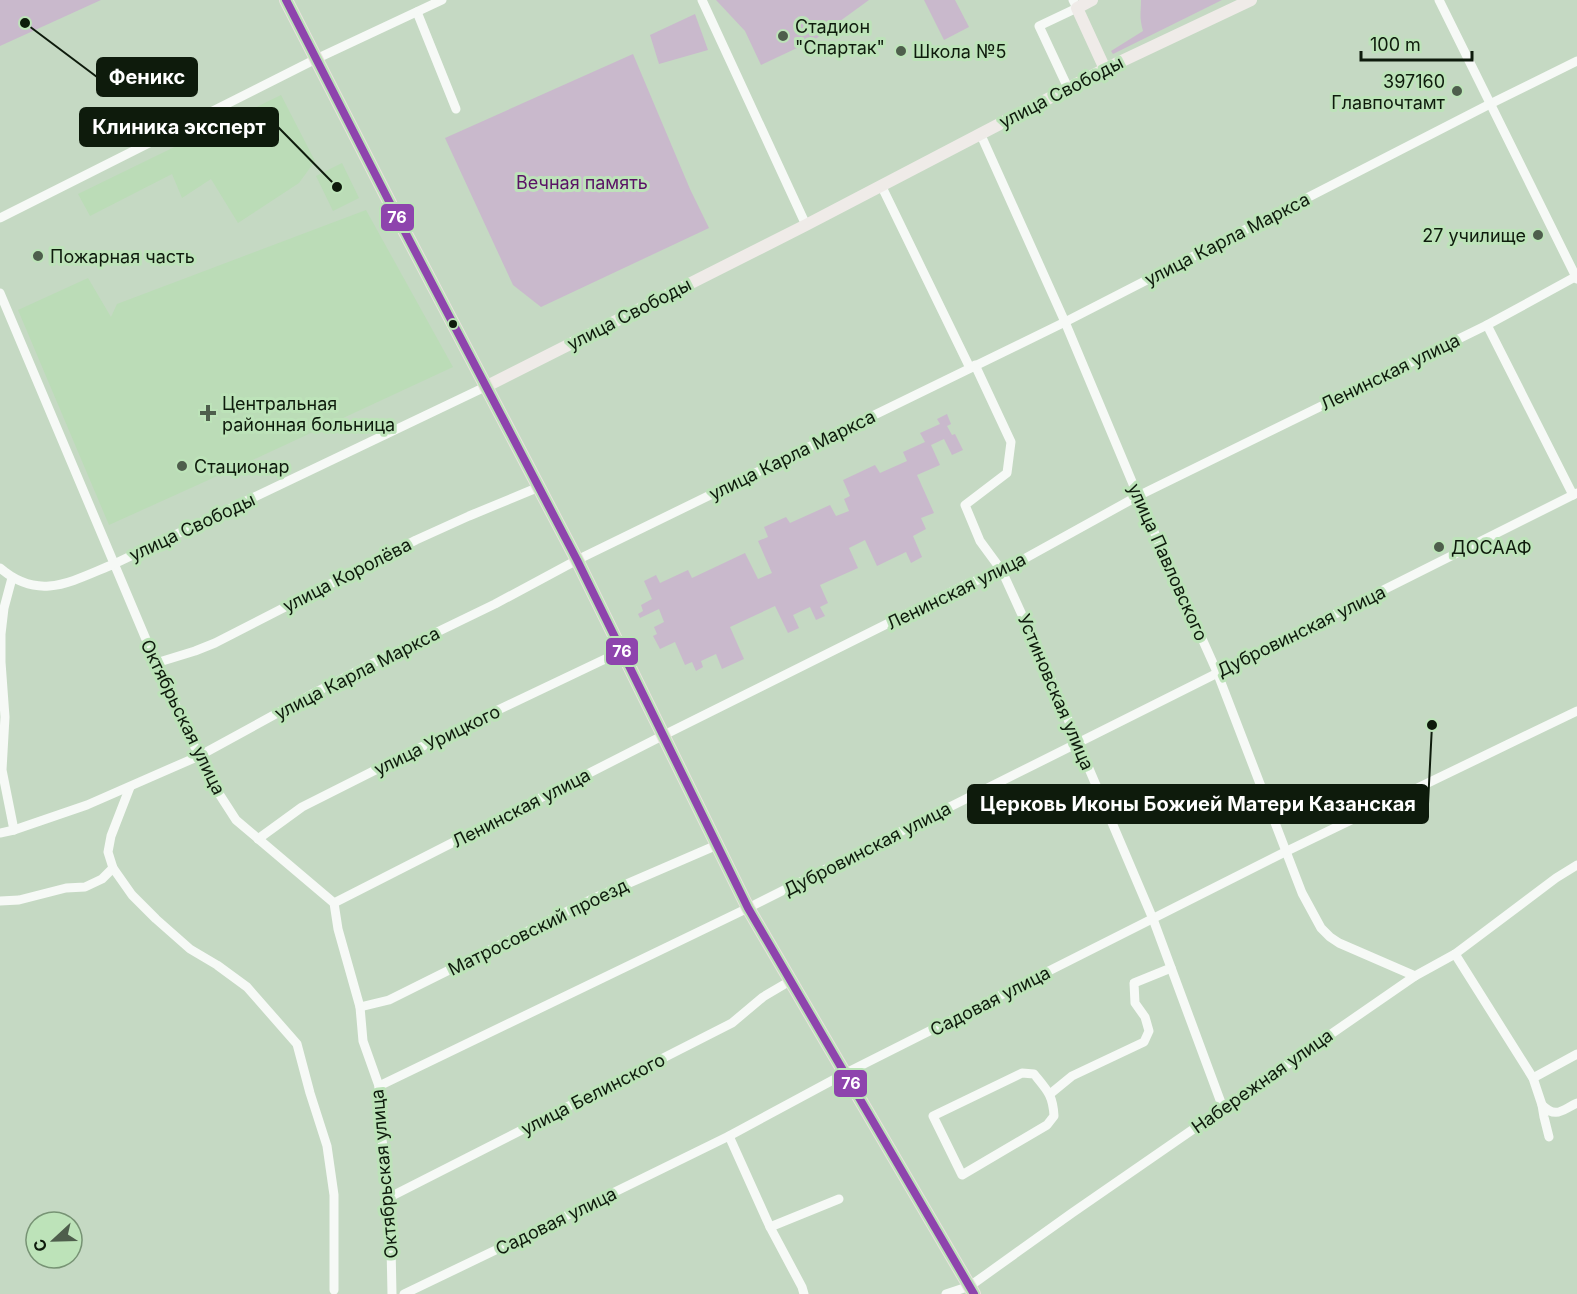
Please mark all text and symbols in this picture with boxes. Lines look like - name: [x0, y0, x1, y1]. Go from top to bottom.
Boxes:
- place label: Стадион "Спартак": [795, 16, 885, 58]
- scale bar: [1361, 24, 1472, 62]
- marker: Стадион "Спартак": [776, 29, 790, 43]
- text: 100 m: [1370, 34, 1421, 55]
- place label: Школа №5: [913, 41, 1007, 62]
- marker: Школа №5: [894, 44, 908, 58]
- street label: улица Свободы: [995, 52, 1127, 132]
- callout: Феникс: [97, 58, 197, 96]
- text: Феникс: [109, 65, 185, 89]
- place label: 397160 Главпочтамт: [1331, 71, 1446, 113]
- marker: 397160 Главпочтамт: [1450, 84, 1464, 98]
- callout: Клиника эксперт: [80, 108, 278, 146]
- text: Клиника эксперт: [92, 115, 266, 139]
- park label: Вечная память: [516, 172, 648, 193]
- street label: улица Карла Маркса: [1141, 188, 1313, 290]
- line badge: 76: [380, 203, 415, 232]
- text: 76: [387, 207, 407, 227]
- place label: 27 училище: [1422, 225, 1526, 246]
- marker: 27 училище: [1531, 228, 1545, 242]
- place label: Пожарная часть: [50, 246, 195, 267]
- marker: Пожарная часть: [31, 249, 45, 263]
- street label: улица Свободы: [563, 274, 695, 354]
- unlabelled marker: [447, 318, 459, 330]
- street label: Ленинская улица: [1317, 329, 1463, 415]
- place label: Центральная районная больница: [222, 393, 395, 435]
- marker: Центральная районная больница: [199, 404, 217, 422]
- street label: улица Карла Маркса: [705, 406, 879, 504]
- place label: Стационар: [194, 456, 290, 477]
- marker: Стационар: [175, 459, 189, 473]
- street label: улица Павловского: [1124, 480, 1212, 644]
- street label: улица Свободы: [126, 489, 258, 565]
- street label: улица Королёва: [279, 534, 415, 616]
- place label: ДОСААФ: [1451, 537, 1532, 558]
- marker: ДОСААФ: [1432, 540, 1446, 554]
- street label: Ленинская улица: [883, 548, 1029, 634]
- street label: Дубровинская улица: [1213, 581, 1389, 681]
- street label: Устиновская улица: [1014, 611, 1098, 773]
- street label: улица Карла Маркса: [271, 622, 443, 724]
- street label: Октябрьская улица: [136, 636, 230, 798]
- line badge: 76: [605, 637, 639, 666]
- text: 76: [612, 641, 632, 661]
- street label: улица Урицкого: [371, 700, 503, 780]
- street label: Ленинская улица: [448, 764, 594, 852]
- callout: Церковь Иконы Божией Матери Казанская: [968, 785, 1428, 823]
- text: Церковь Иконы Божией Матери Казанская: [980, 792, 1416, 816]
- street label: Дубровинская улица: [780, 798, 954, 900]
- street label: Матросовский проезд: [445, 874, 631, 980]
- street label: Садовая улица: [927, 962, 1053, 1040]
- street label: Набережная улица: [1187, 1024, 1337, 1138]
- street label: улица Белинского: [518, 1049, 668, 1139]
- line badge: 76: [833, 1069, 868, 1098]
- text: 76: [841, 1073, 861, 1093]
- street label: Октябрьская улица: [366, 1088, 402, 1260]
- street label: Садовая улица: [492, 1183, 620, 1259]
- north arrow: [24, 1210, 84, 1270]
- text: С: [29, 1236, 52, 1255]

